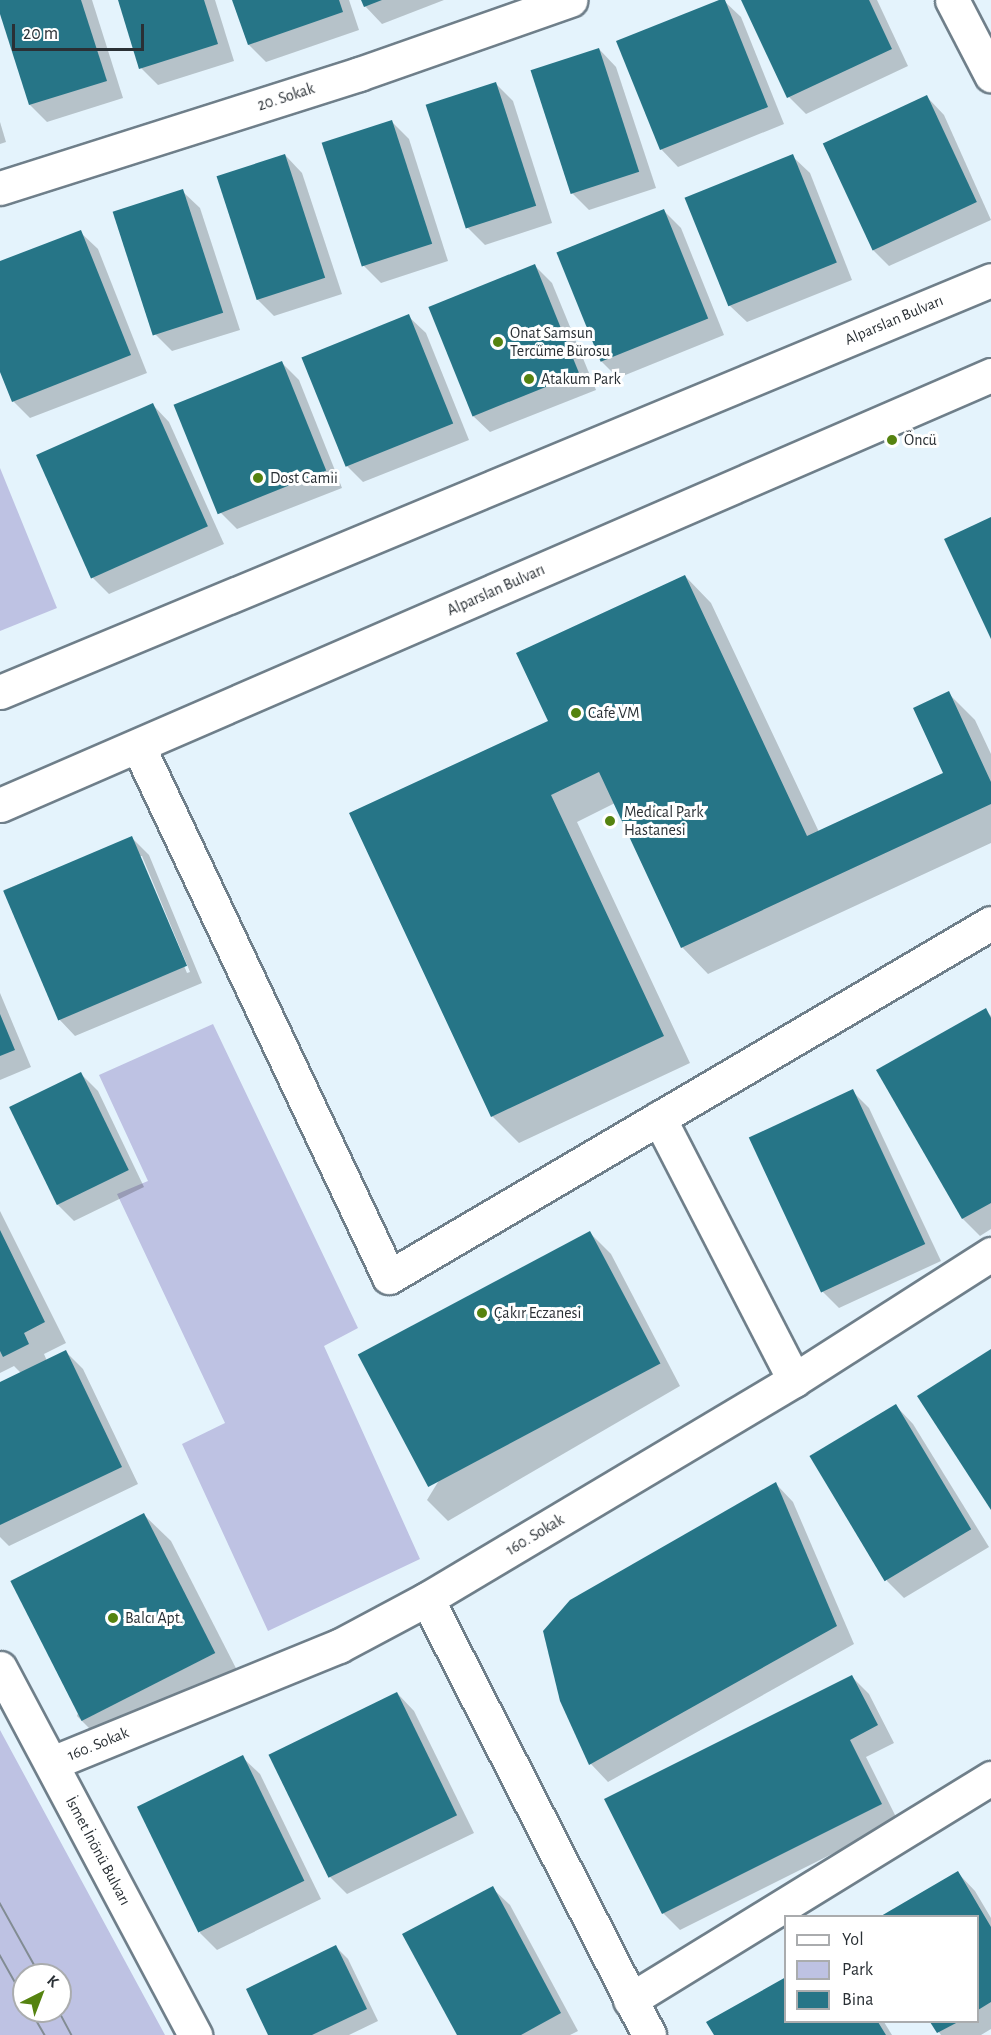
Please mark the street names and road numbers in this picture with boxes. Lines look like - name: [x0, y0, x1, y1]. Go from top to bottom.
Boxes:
- street label: 20. Sokak: [255, 79, 317, 115]
- street label: Alparslan Bulvarı: [842, 291, 946, 349]
- street label: Alparslan Bulvarı: [444, 560, 548, 620]
- street label: 160. Sokak: [502, 1510, 568, 1560]
- street label: 160. Sokak: [64, 1723, 132, 1765]
- street label: İsmet İnönü Bulvarı: [61, 1793, 135, 1909]

